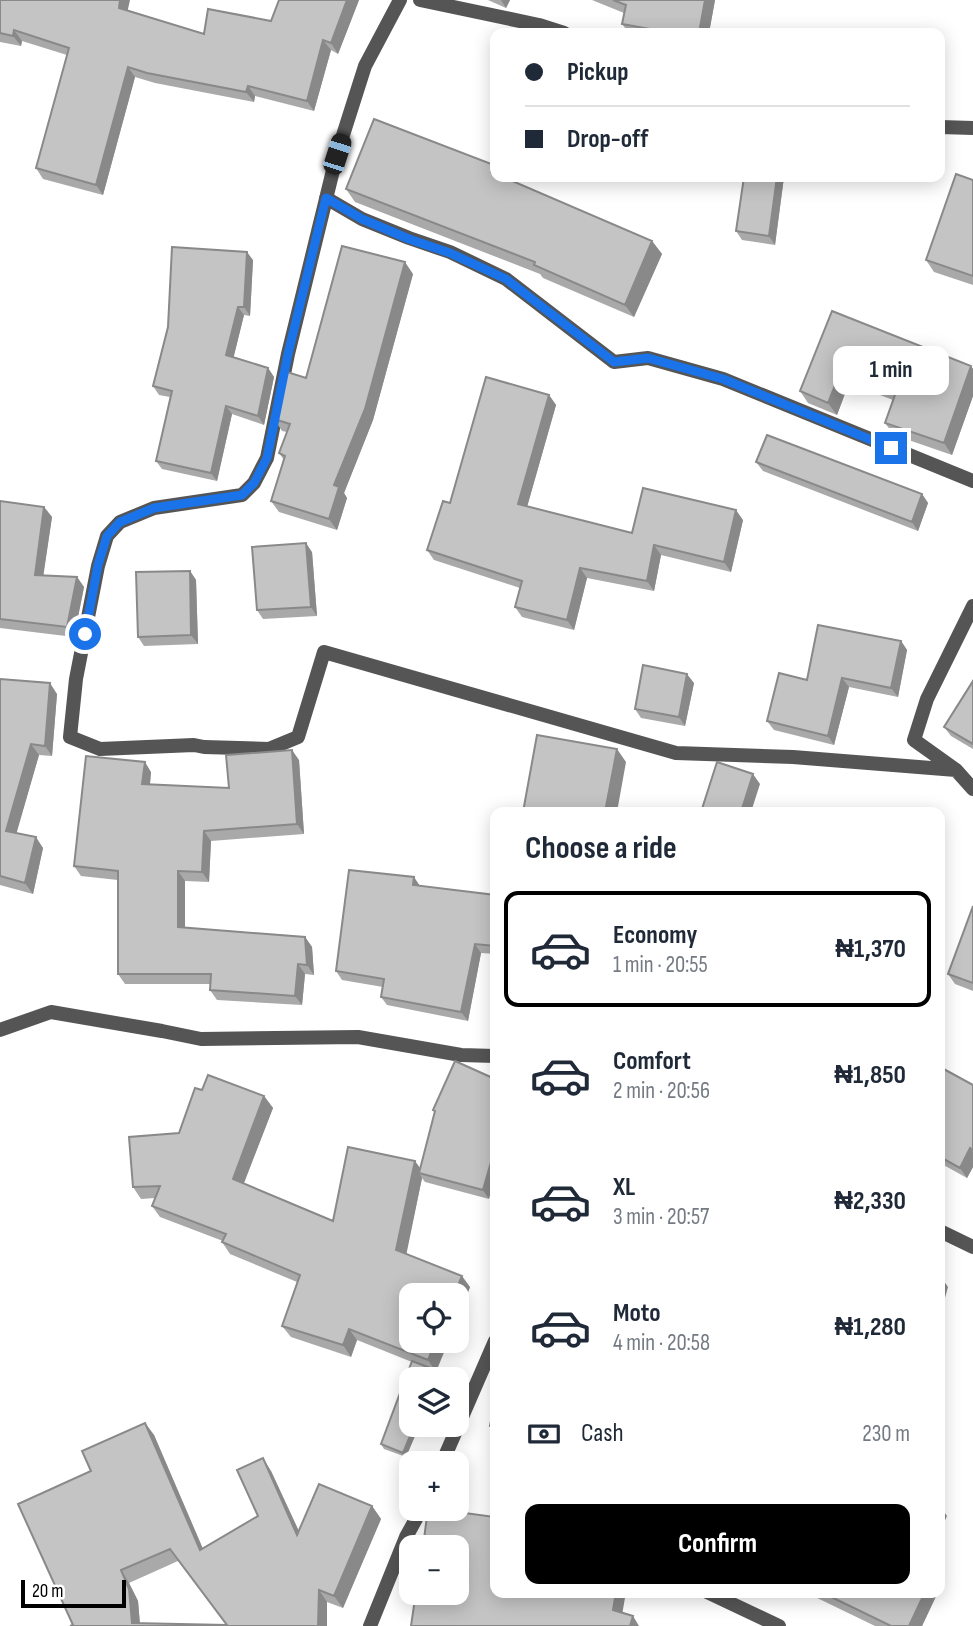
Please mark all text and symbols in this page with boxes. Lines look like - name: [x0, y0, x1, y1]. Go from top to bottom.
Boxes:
- text: Pickup: [567, 57, 629, 88]
- text: Drop-off: [567, 124, 648, 155]
- car: [321, 131, 354, 177]
- callout: 1 min: [833, 346, 949, 396]
- text: 1 min: [870, 356, 912, 384]
- route end: [875, 432, 907, 464]
- route start: [69, 618, 101, 650]
- text: Choose a ride: [525, 829, 677, 868]
- icon: car: [529, 918, 592, 981]
- text: Economy: [613, 920, 697, 951]
- text: ₦1,370: [835, 934, 906, 965]
- text: 1 min · 20:55: [613, 951, 708, 979]
- icon: car: [529, 1044, 592, 1107]
- text: Comfort: [613, 1046, 691, 1077]
- text: ₦1,850: [834, 1060, 906, 1091]
- text: 2 min · 20:56: [613, 1077, 710, 1105]
- icon: car: [529, 1170, 592, 1233]
- text: XL: [613, 1172, 635, 1203]
- text: ₦2,330: [834, 1186, 906, 1217]
- text: 3 min · 20:57: [613, 1203, 709, 1231]
- map controls: [399, 1283, 469, 1605]
- button: locate: [399, 1283, 469, 1353]
- icon: car: [529, 1296, 592, 1359]
- text: Moto: [613, 1298, 661, 1329]
- text: ₦1,280: [834, 1312, 906, 1343]
- text: 4 min · 20:58: [613, 1329, 710, 1357]
- button: layers: [399, 1367, 469, 1437]
- icon: cash: [525, 1415, 563, 1453]
- text: Cash: [581, 1418, 624, 1449]
- text: 230 m: [862, 1420, 910, 1448]
- button: +: [399, 1451, 469, 1521]
- button: Confirm: [525, 1504, 910, 1584]
- button: −: [399, 1535, 469, 1605]
- scale bar: [21, 1577, 126, 1609]
- text: 20 m: [32, 1580, 64, 1603]

